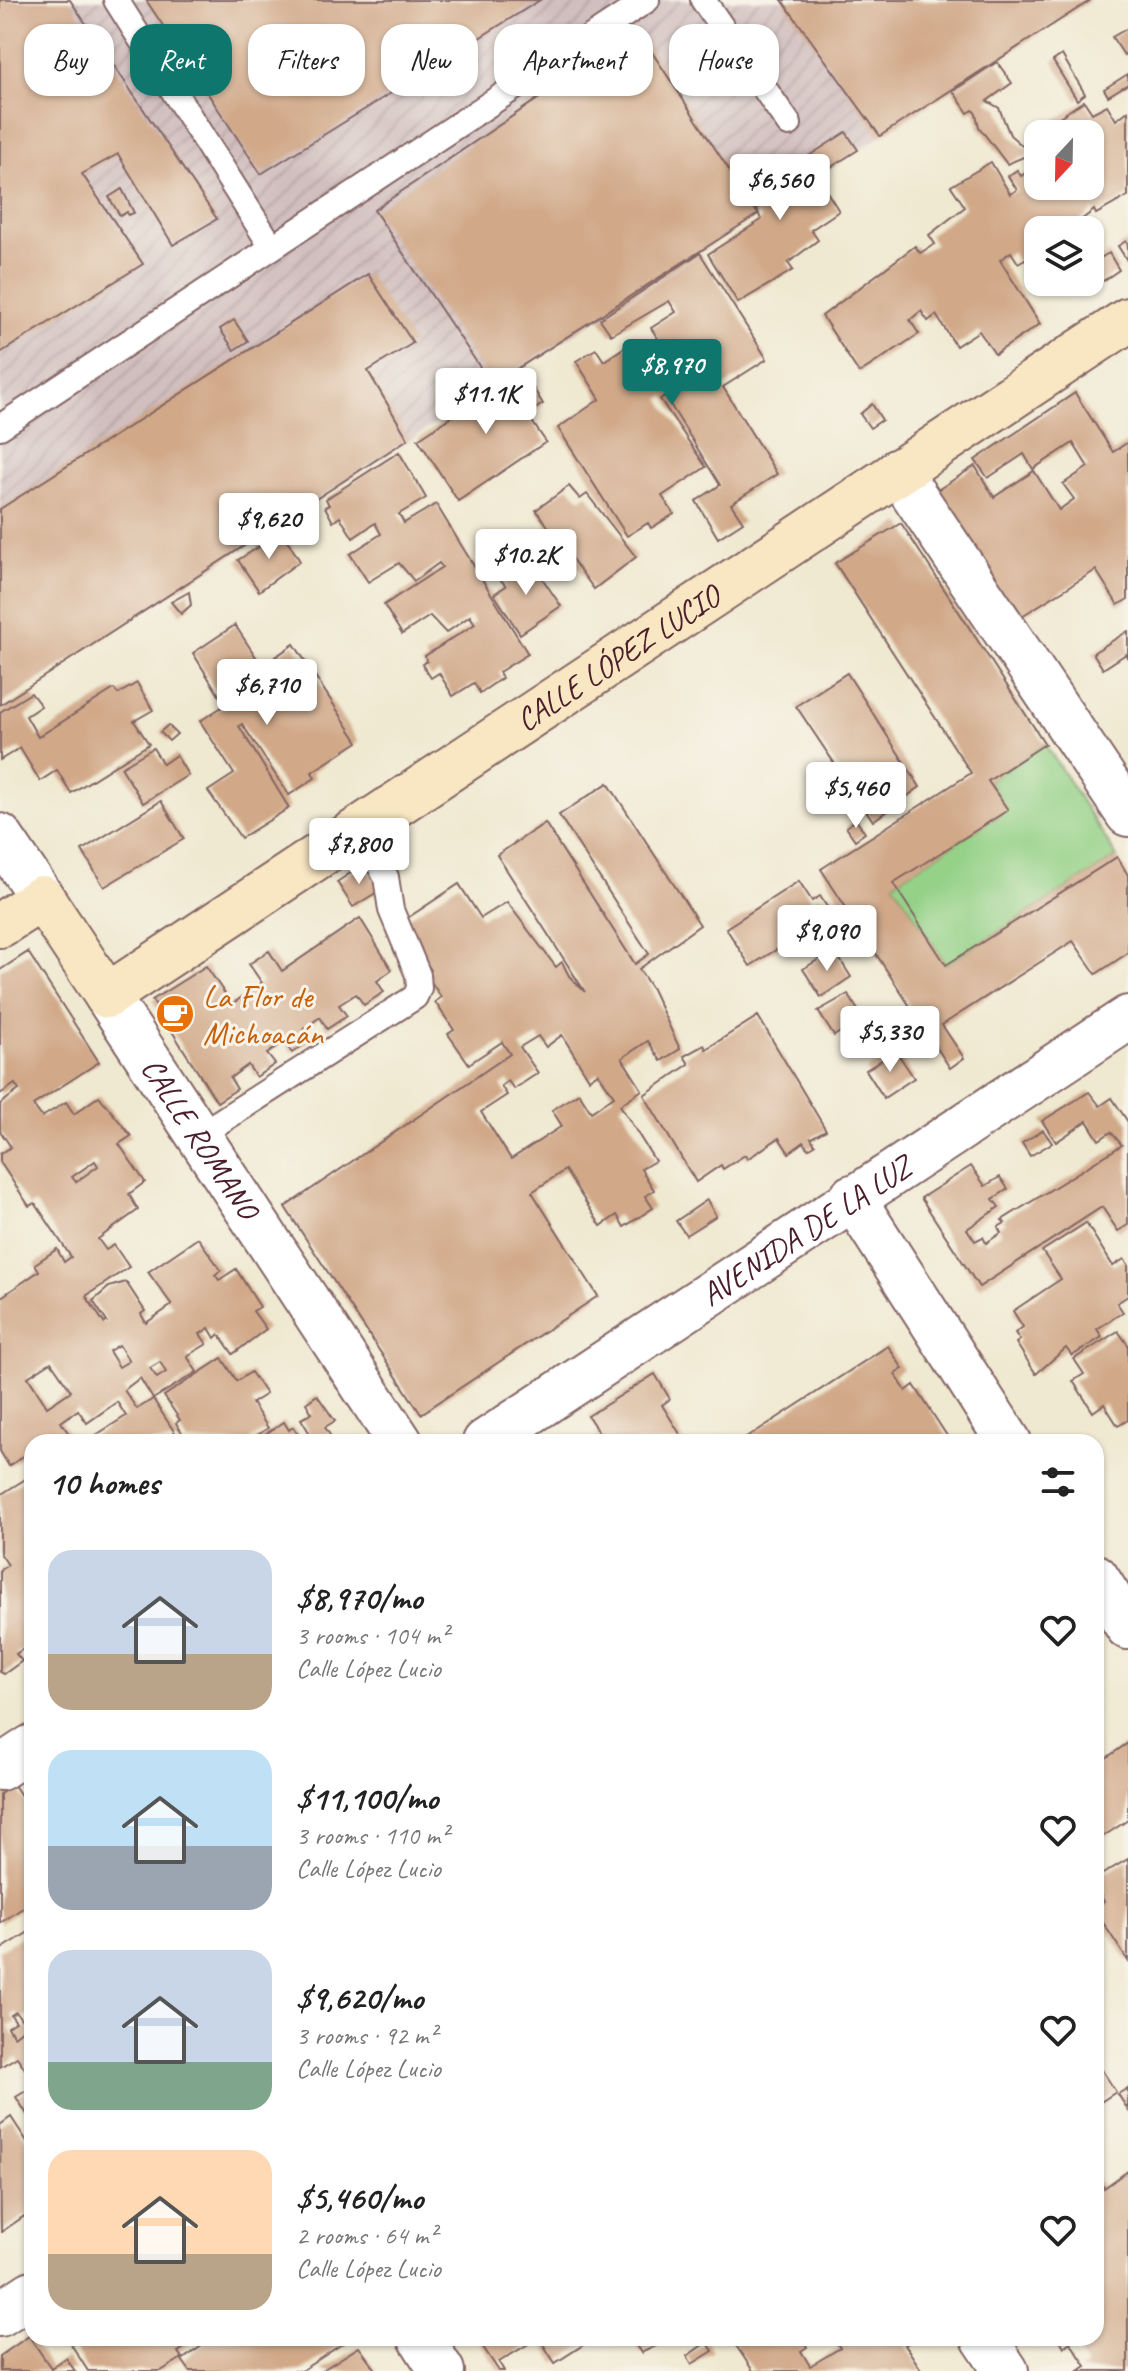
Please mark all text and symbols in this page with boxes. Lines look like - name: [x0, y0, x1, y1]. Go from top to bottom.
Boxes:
- chip: Buy: [24, 24, 114, 96]
- chip: Rent: [130, 24, 232, 96]
- chip: Filters: [248, 24, 365, 96]
- chip: New: [381, 24, 478, 96]
- chip: Apartment: [494, 24, 653, 96]
- chip: House: [669, 24, 779, 96]
- north arrow: [1024, 120, 1104, 200]
- map controls: [1024, 120, 1104, 296]
- pin: $6,560: [715, 154, 845, 222]
- text: $6,560: [748, 163, 812, 196]
- button: layers: [1024, 216, 1104, 296]
- pin: $8,970: [607, 339, 737, 407]
- text: $8,970: [640, 348, 704, 381]
- pin: $11.1K: [421, 368, 551, 436]
- text: $11.1K: [453, 377, 519, 410]
- pin: $9,620: [204, 493, 334, 561]
- text: $9,620: [237, 502, 301, 535]
- pin: $10.2K: [461, 529, 591, 597]
- text: $10.2K: [493, 538, 559, 571]
- street label: CALLE LÓPEZ LUCIO: [508, 574, 730, 741]
- pin: $6,710: [202, 659, 332, 727]
- text: $6,710: [235, 668, 299, 701]
- pin: $5,460: [791, 762, 921, 830]
- text: $5,460: [824, 771, 888, 804]
- pin: $7,800: [294, 818, 424, 886]
- text: $7,800: [327, 827, 391, 860]
- pin: $9,090: [762, 905, 892, 973]
- text: $9,090: [795, 914, 859, 947]
- place label: La Flor de Michoacán: [203, 976, 325, 1054]
- cafe icon: La Flor de Michoacán: [154, 993, 196, 1035]
- pin: $5,330: [825, 1006, 955, 1074]
- text: $5,330: [858, 1015, 922, 1048]
- street label: CALLE ROMANO: [132, 1050, 270, 1229]
- street label: AVENIDA DE LA LUZ: [693, 1145, 922, 1315]
- icon: filters: [1036, 1460, 1080, 1504]
- text: 10 homes: [48, 1461, 159, 1504]
- text: $8,970/mo: [296, 1576, 422, 1619]
- icon: home: [112, 1582, 208, 1678]
- icon: heart: [1036, 1608, 1080, 1652]
- text: 3 rooms · 104 m²: [296, 1619, 448, 1652]
- text: Calle López Lucio: [296, 1652, 441, 1685]
- text: $11,100/mo: [296, 1776, 438, 1819]
- icon: home: [112, 1782, 208, 1878]
- icon: heart: [1036, 1808, 1080, 1852]
- text: 3 rooms · 110 m²: [296, 1819, 448, 1852]
- text: Calle López Lucio: [296, 1852, 441, 1885]
- text: $9,620/mo: [296, 1976, 423, 2019]
- icon: home: [112, 1982, 208, 2078]
- icon: heart: [1036, 2008, 1080, 2052]
- text: 3 rooms · 92 m²: [296, 2019, 437, 2052]
- text: Calle López Lucio: [296, 2052, 441, 2085]
- text: $5,460/mo: [296, 2176, 423, 2219]
- icon: home: [112, 2182, 208, 2278]
- icon: heart: [1036, 2208, 1080, 2252]
- text: 2 rooms · 64 m²: [296, 2219, 437, 2252]
- text: Calle López Lucio: [296, 2252, 441, 2285]

